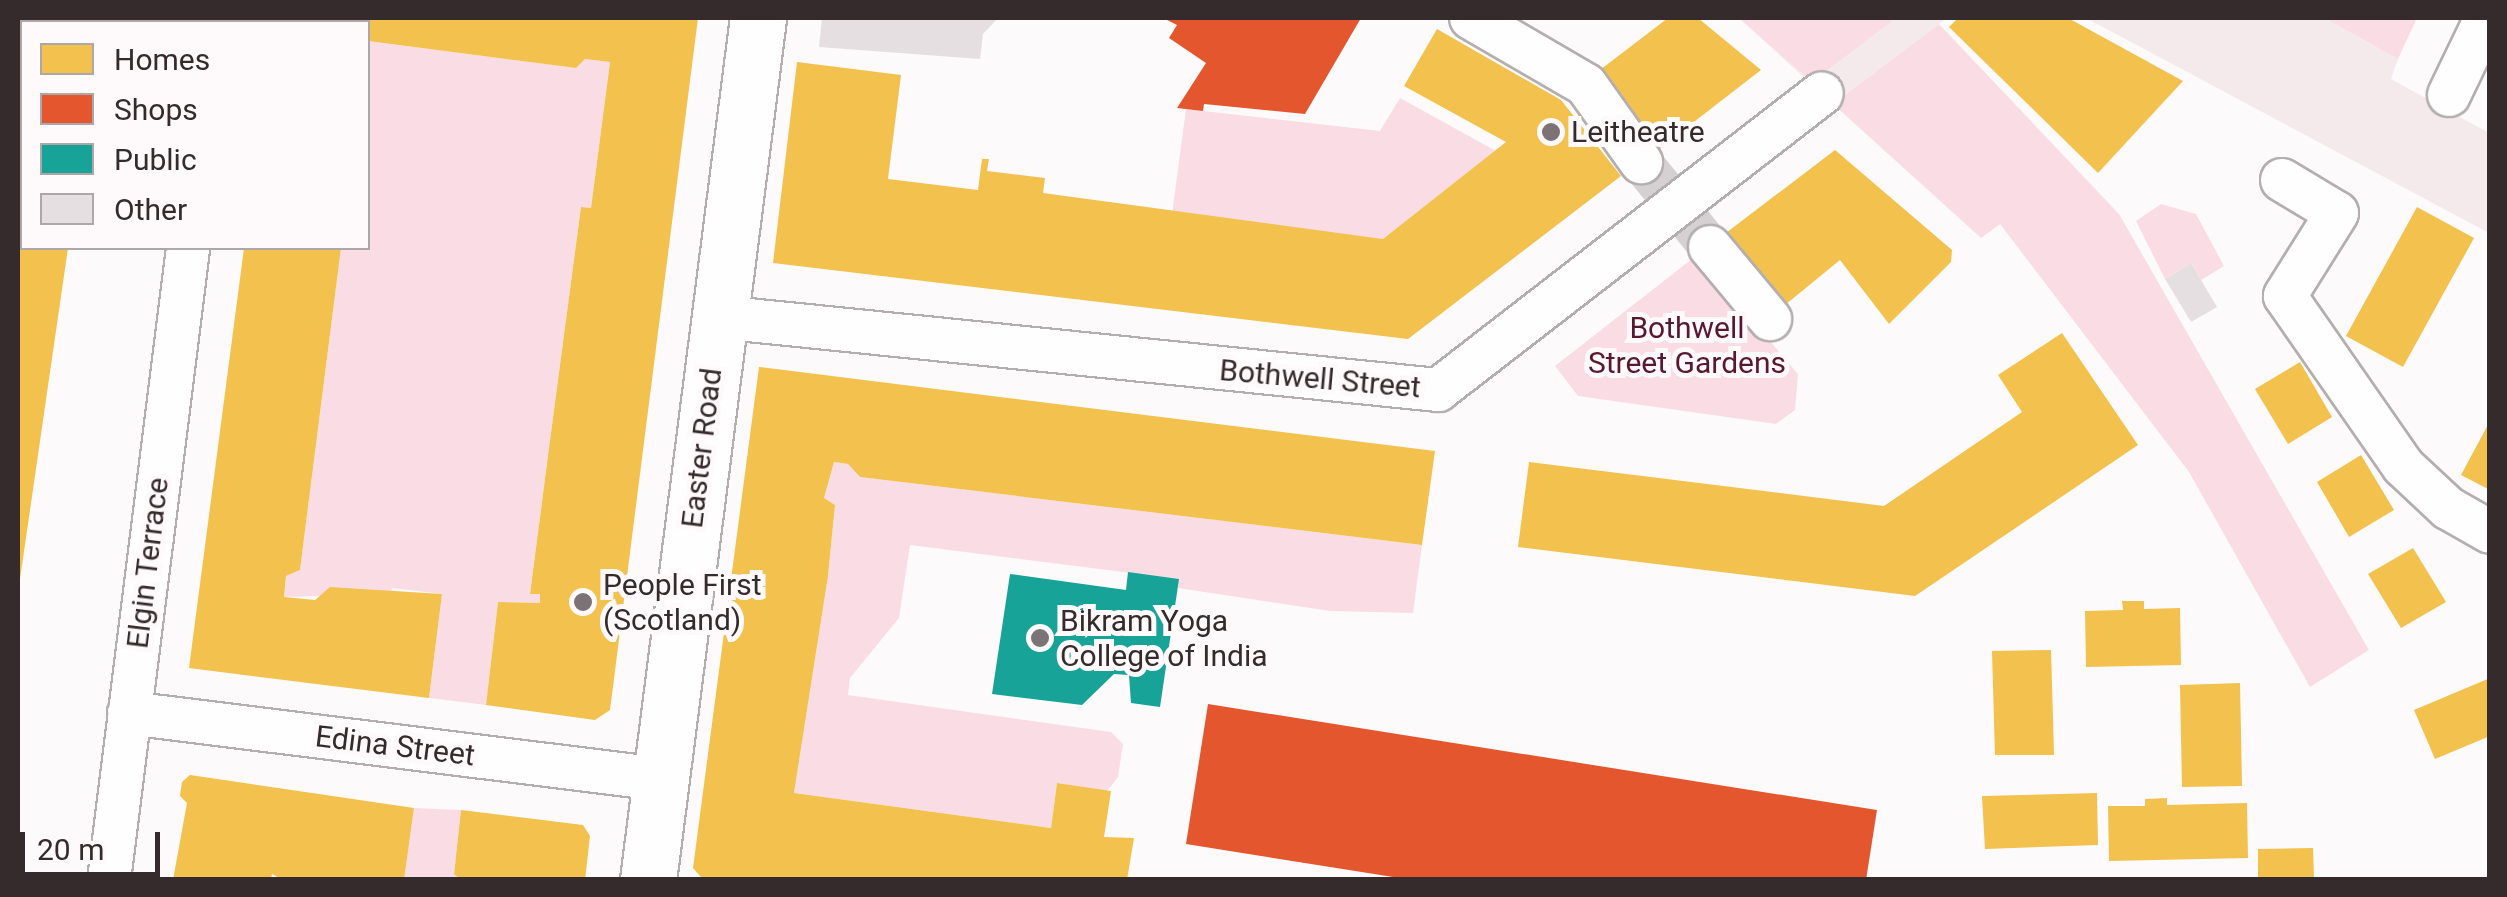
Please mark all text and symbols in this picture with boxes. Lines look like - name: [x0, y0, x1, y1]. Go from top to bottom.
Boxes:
- legend: [20, 20, 370, 250]
- text: Homes: [114, 42, 210, 77]
- text: Shops: [114, 92, 198, 127]
- place label: Leitheatre: [1571, 114, 1705, 150]
- marker: Leitheatre: [1540, 121, 1562, 143]
- text: Public: [114, 142, 197, 177]
- text: Other: [114, 192, 187, 227]
- park label: Bothwell Street Gardens: [1588, 310, 1786, 380]
- street label: Bothwell Street: [1218, 352, 1422, 406]
- street label: Easter Road: [674, 366, 730, 530]
- street label: Elgin Terrace: [120, 475, 176, 651]
- place label: People First (Scotland): [603, 567, 762, 638]
- marker: People First (Scotland): [572, 591, 594, 613]
- place label: Bikram Yoga College of India: [1060, 603, 1268, 674]
- marker: Bikram Yoga College of India: [1029, 627, 1051, 649]
- street label: Edina Street: [313, 718, 477, 774]
- scale bar: [25, 812, 165, 874]
- text: 20 m: [37, 832, 104, 867]

